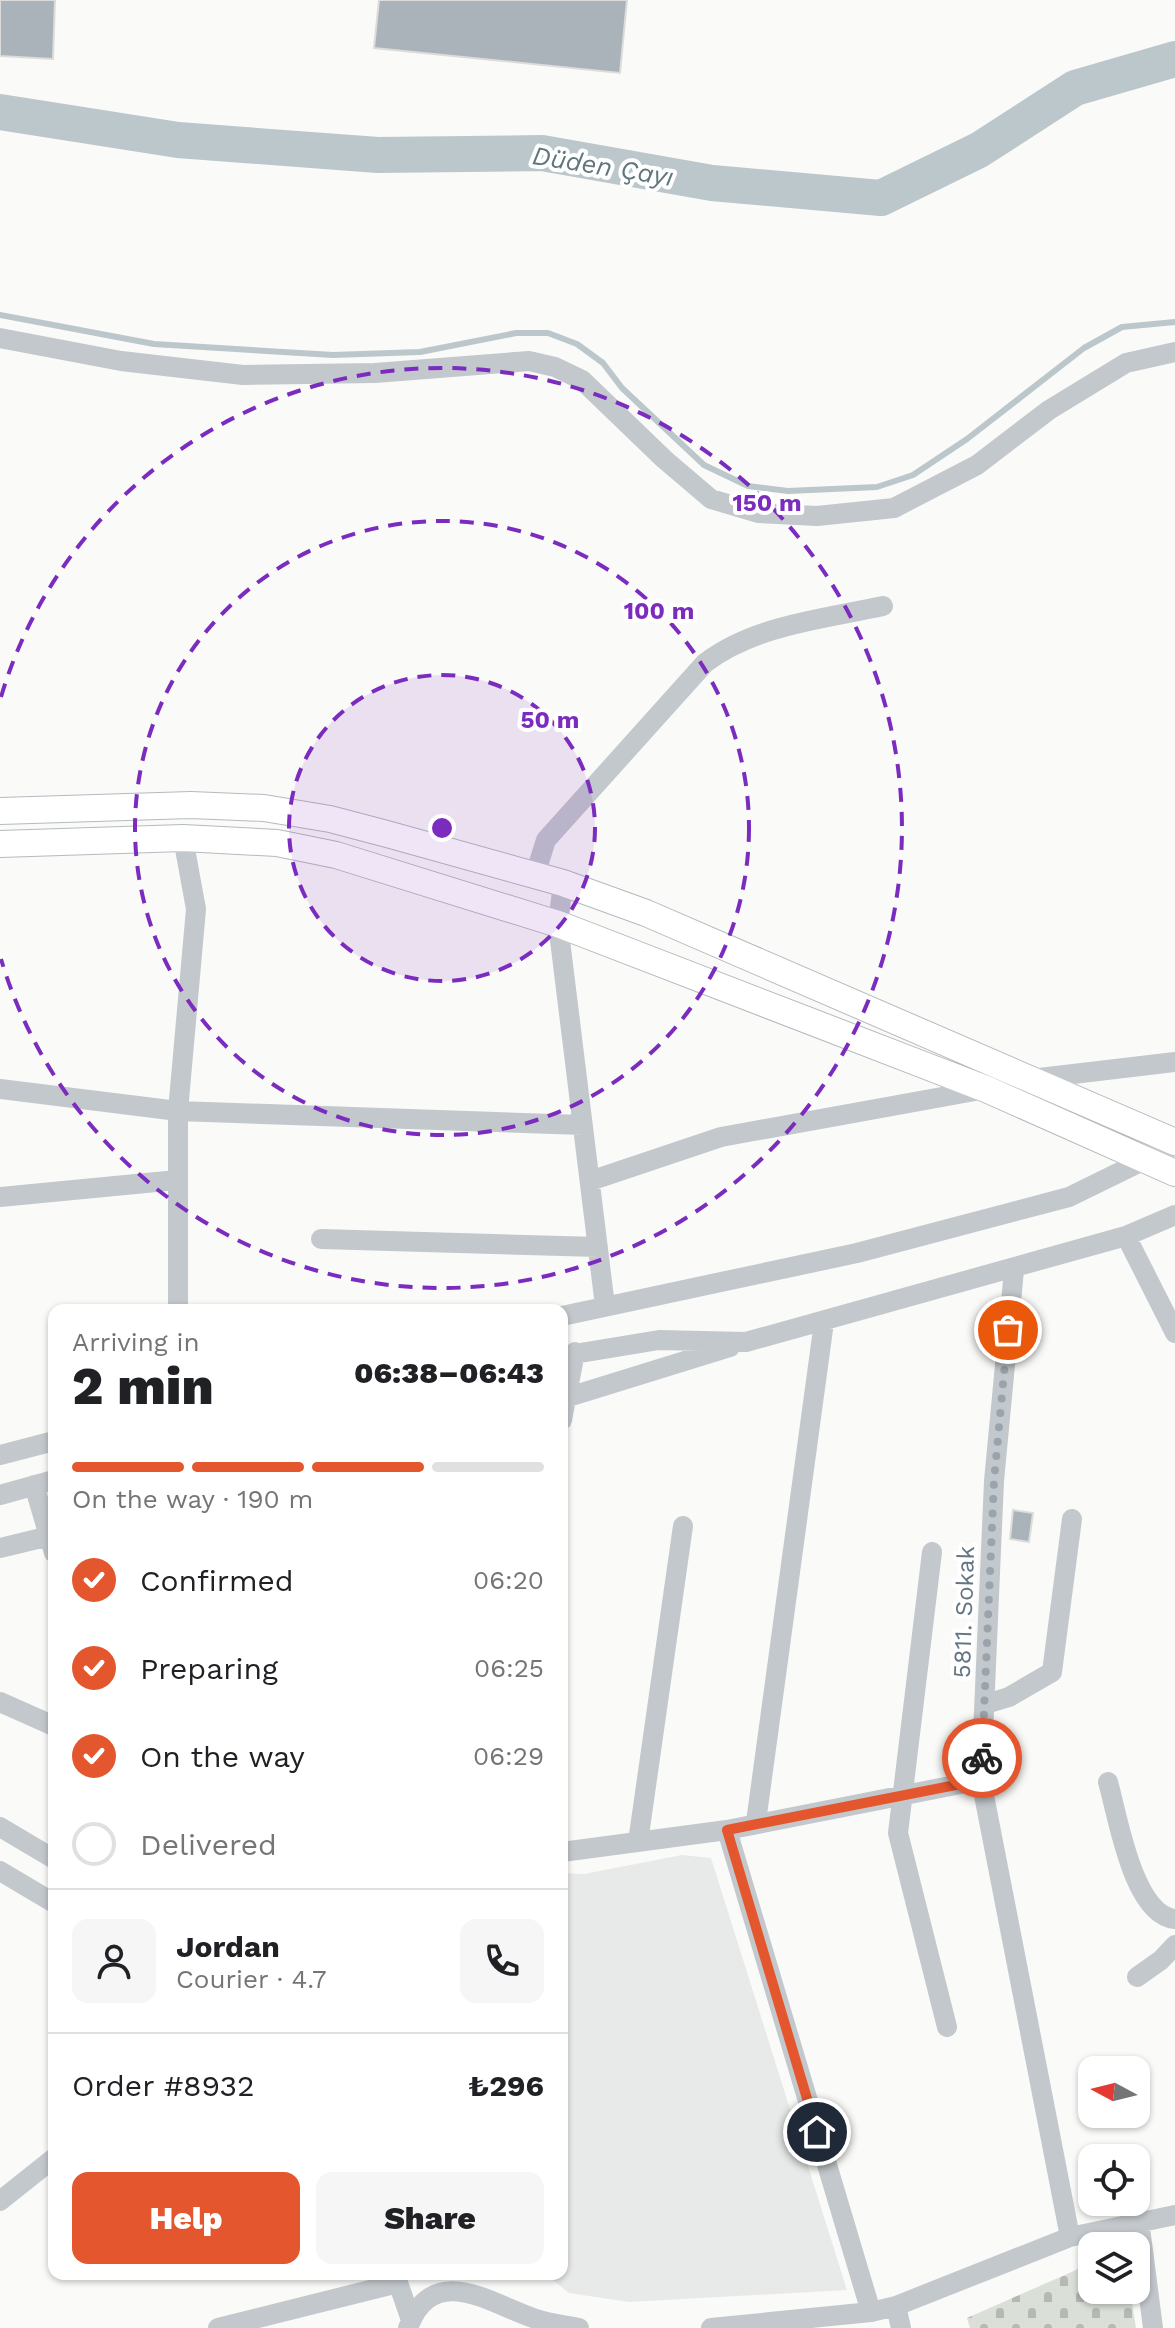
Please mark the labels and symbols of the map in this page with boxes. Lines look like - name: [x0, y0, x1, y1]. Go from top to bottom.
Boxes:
- water label: Düden Çayı: [530, 140, 676, 192]
- text: 150 m: [732, 489, 802, 517]
- text: 100 m: [624, 597, 694, 625]
- text: 50 m: [521, 706, 579, 734]
- centre of rings: [428, 814, 456, 842]
- pin: [974, 1296, 1042, 1364]
- street label: 5811. Sokak: [948, 1545, 980, 1679]
- courier: [942, 1718, 1022, 1798]
- north arrow: [1078, 2056, 1150, 2128]
- pin: [783, 2098, 851, 2166]

